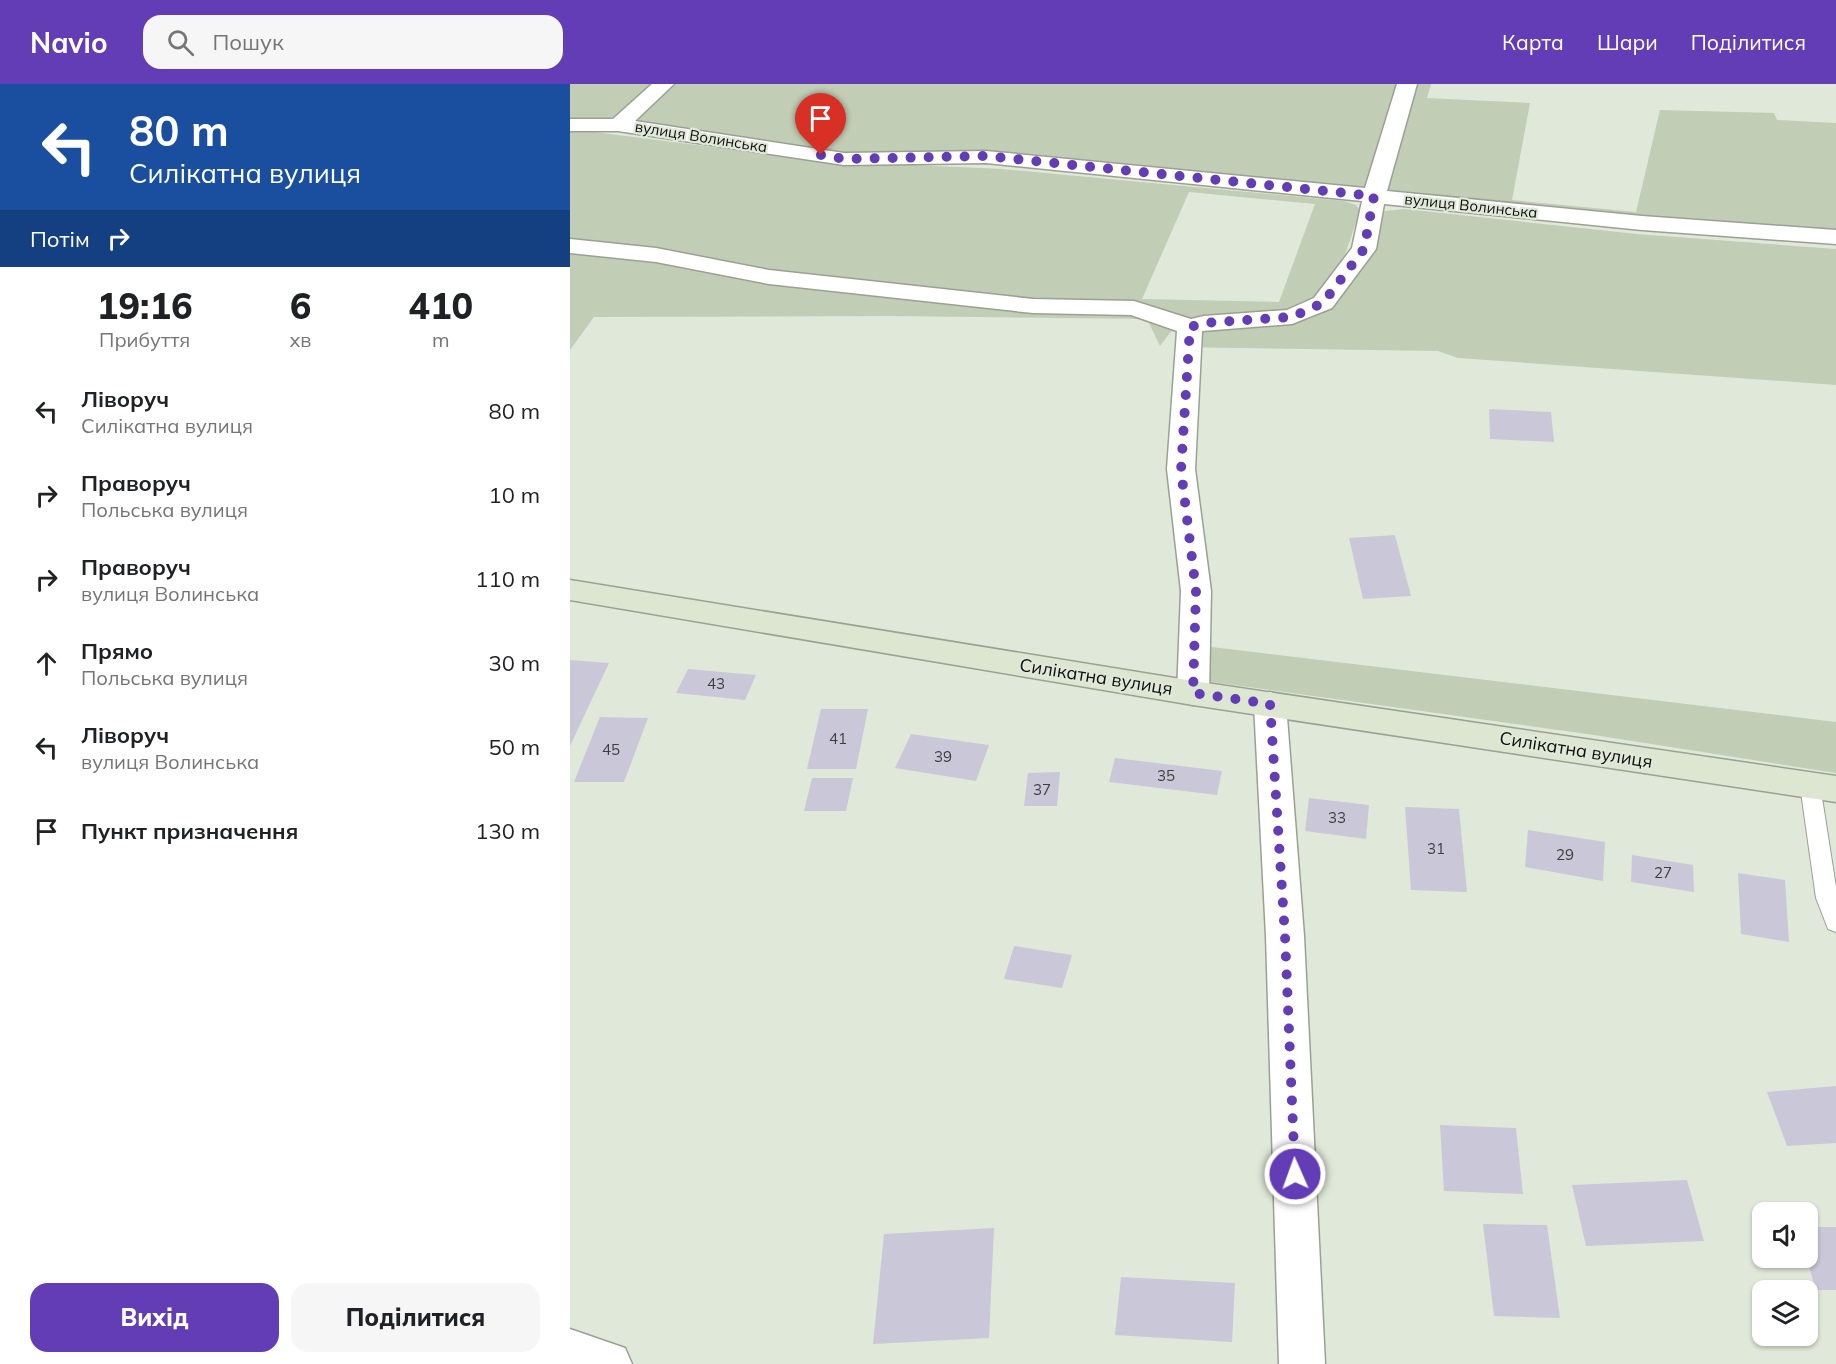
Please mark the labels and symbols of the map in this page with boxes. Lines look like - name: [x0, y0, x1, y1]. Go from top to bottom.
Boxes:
- pin: [795, 93, 846, 155]
- street label: вулиця Волинська: [634, 117, 769, 156]
- street label: вулиця Волинська: [1404, 189, 1538, 222]
- street label: Силікатна вулиця: [1018, 653, 1174, 700]
- house number: 43: [707, 674, 725, 693]
- street label: Силікатна вулиця: [1498, 726, 1654, 773]
- house number: 41: [829, 729, 847, 748]
- house number: 45: [602, 740, 620, 759]
- house number: 39: [934, 747, 952, 766]
- house number: 35: [1157, 766, 1175, 785]
- house number: 37: [1033, 780, 1051, 799]
- house number: 33: [1328, 808, 1346, 827]
- house number: 31: [1427, 839, 1445, 858]
- house number: 29: [1556, 845, 1574, 864]
- house number: 27: [1654, 863, 1672, 882]
- position arrow: [1263, 1142, 1327, 1206]

